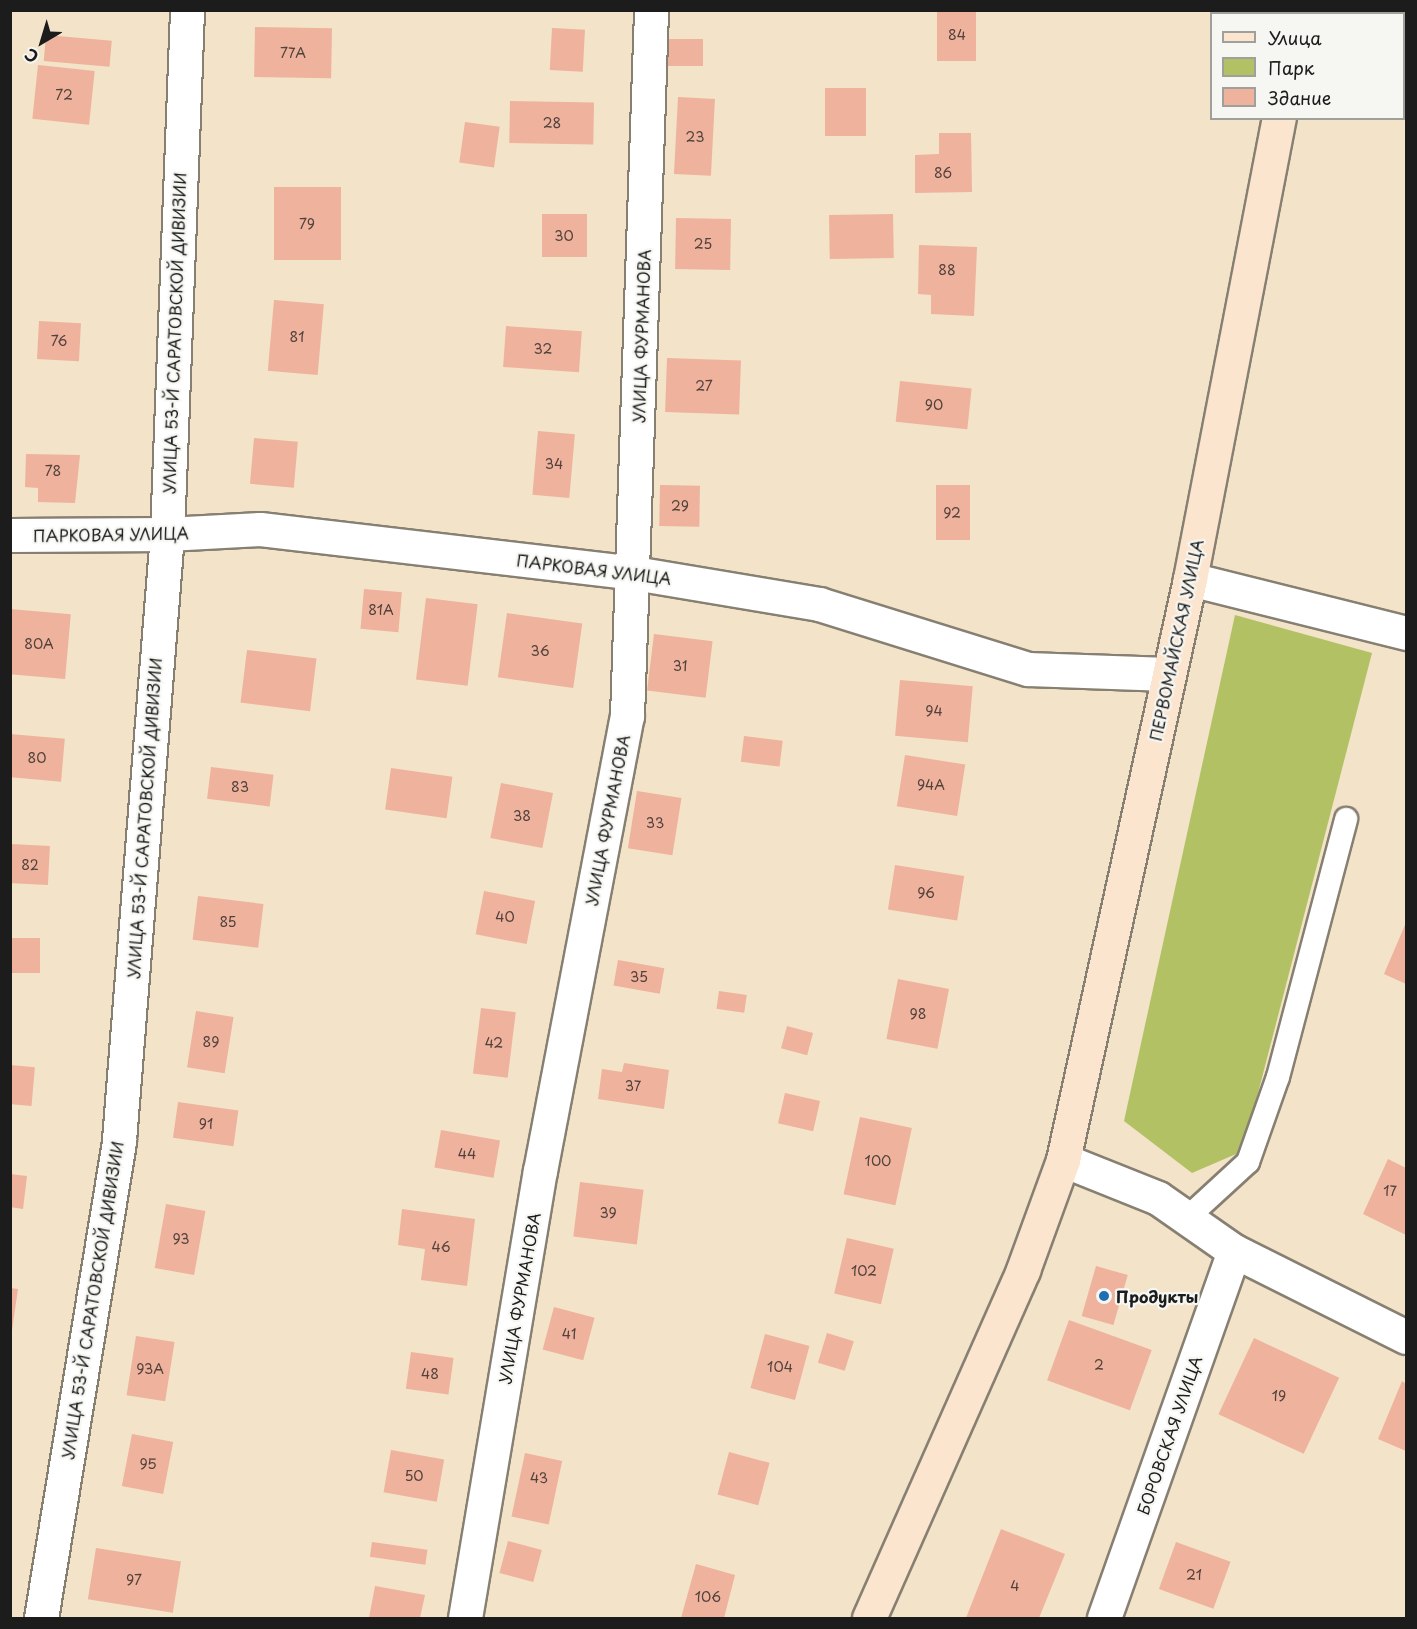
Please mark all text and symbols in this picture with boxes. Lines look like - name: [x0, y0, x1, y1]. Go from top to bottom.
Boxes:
- north arrow: [12, 12, 72, 72]
- legend: [1210, 12, 1405, 120]
- text: Улица: [1268, 24, 1322, 51]
- house number: 84: [948, 27, 966, 43]
- text: С: [19, 43, 43, 69]
- house number: 77А: [280, 45, 306, 61]
- text: Парк: [1268, 54, 1314, 81]
- text: Здание: [1268, 84, 1331, 111]
- house number: 72: [55, 87, 73, 103]
- house number: 28: [543, 115, 561, 131]
- house number: 23: [686, 129, 704, 145]
- house number: 86: [934, 165, 952, 181]
- street label: УЛИЦА 53-Й САРАТОВСКОЙ ДИВИЗИИ: [159, 170, 189, 496]
- house number: 79: [299, 216, 315, 232]
- house number: 30: [554, 228, 574, 244]
- house number: 25: [694, 236, 712, 252]
- street label: УЛИЦА ФУРМАНОВА: [628, 249, 654, 423]
- house number: 88: [938, 262, 956, 278]
- house number: 81: [290, 329, 304, 345]
- house number: 76: [51, 333, 67, 349]
- house number: 32: [534, 341, 552, 357]
- house number: 27: [695, 378, 713, 394]
- house number: 90: [925, 397, 943, 413]
- house number: 34: [545, 456, 563, 472]
- house number: 78: [45, 463, 61, 479]
- house number: 29: [671, 498, 689, 514]
- house number: 92: [943, 505, 961, 521]
- street label: ПАРКОВАЯ УЛИЦА: [33, 523, 189, 545]
- street label: ПЕРВОМАЙСКАЯ УЛИЦА: [1145, 538, 1207, 742]
- street label: ПАРКОВАЯ УЛИЦА: [516, 550, 672, 588]
- house number: 81А: [368, 602, 394, 618]
- house number: 80А: [24, 636, 54, 652]
- house number: 36: [530, 643, 550, 659]
- street label: УЛИЦА 53-Й САРАТОВСКОЙ ДИВИЗИИ: [123, 655, 165, 981]
- house number: 31: [673, 658, 687, 674]
- house number: 94: [925, 703, 943, 719]
- street label: УЛИЦА ФУРМАНОВА: [581, 733, 633, 907]
- house number: 80: [28, 750, 46, 766]
- house number: 94А: [917, 777, 945, 793]
- house number: 83: [231, 779, 249, 795]
- house number: 38: [513, 808, 531, 824]
- house number: 33: [646, 815, 664, 831]
- house number: 82: [21, 857, 39, 873]
- house number: 96: [917, 885, 935, 901]
- house number: 40: [495, 909, 515, 925]
- house number: 85: [219, 914, 237, 930]
- house number: 35: [630, 969, 648, 985]
- house number: 98: [910, 1006, 926, 1022]
- house number: 89: [203, 1034, 219, 1050]
- house number: 42: [485, 1035, 503, 1051]
- house number: 37: [625, 1078, 641, 1094]
- house number: 91: [199, 1116, 213, 1132]
- street label: УЛИЦА 53-Й САРАТОВСКОЙ ДИВИЗИИ: [57, 1138, 127, 1462]
- house number: 44: [458, 1146, 476, 1162]
- house number: 100: [865, 1153, 891, 1169]
- house number: 17: [1383, 1183, 1397, 1199]
- house number: 39: [599, 1205, 617, 1221]
- street label: УЛИЦА ФУРМАНОВА: [494, 1211, 544, 1385]
- house number: 93: [172, 1231, 190, 1247]
- house number: 46: [431, 1239, 451, 1255]
- house number: 102: [851, 1263, 877, 1279]
- place label: Продукты: [1116, 1286, 1198, 1306]
- marker: Продукты: [1097, 1289, 1111, 1303]
- house number: 41: [562, 1326, 576, 1342]
- street label: БОРОВСКАЯ УЛИЦА: [1133, 1353, 1205, 1517]
- house number: 2: [1094, 1357, 1104, 1373]
- house number: 104: [767, 1359, 793, 1375]
- house number: 93А: [136, 1361, 164, 1377]
- house number: 48: [421, 1366, 439, 1382]
- house number: 19: [1272, 1388, 1286, 1404]
- house number: 95: [139, 1456, 157, 1472]
- house number: 50: [404, 1468, 424, 1484]
- house number: 43: [530, 1470, 548, 1486]
- house number: 21: [1186, 1567, 1202, 1583]
- house number: 97: [126, 1572, 142, 1588]
- house number: 4: [1010, 1578, 1020, 1594]
- house number: 106: [695, 1589, 721, 1605]

